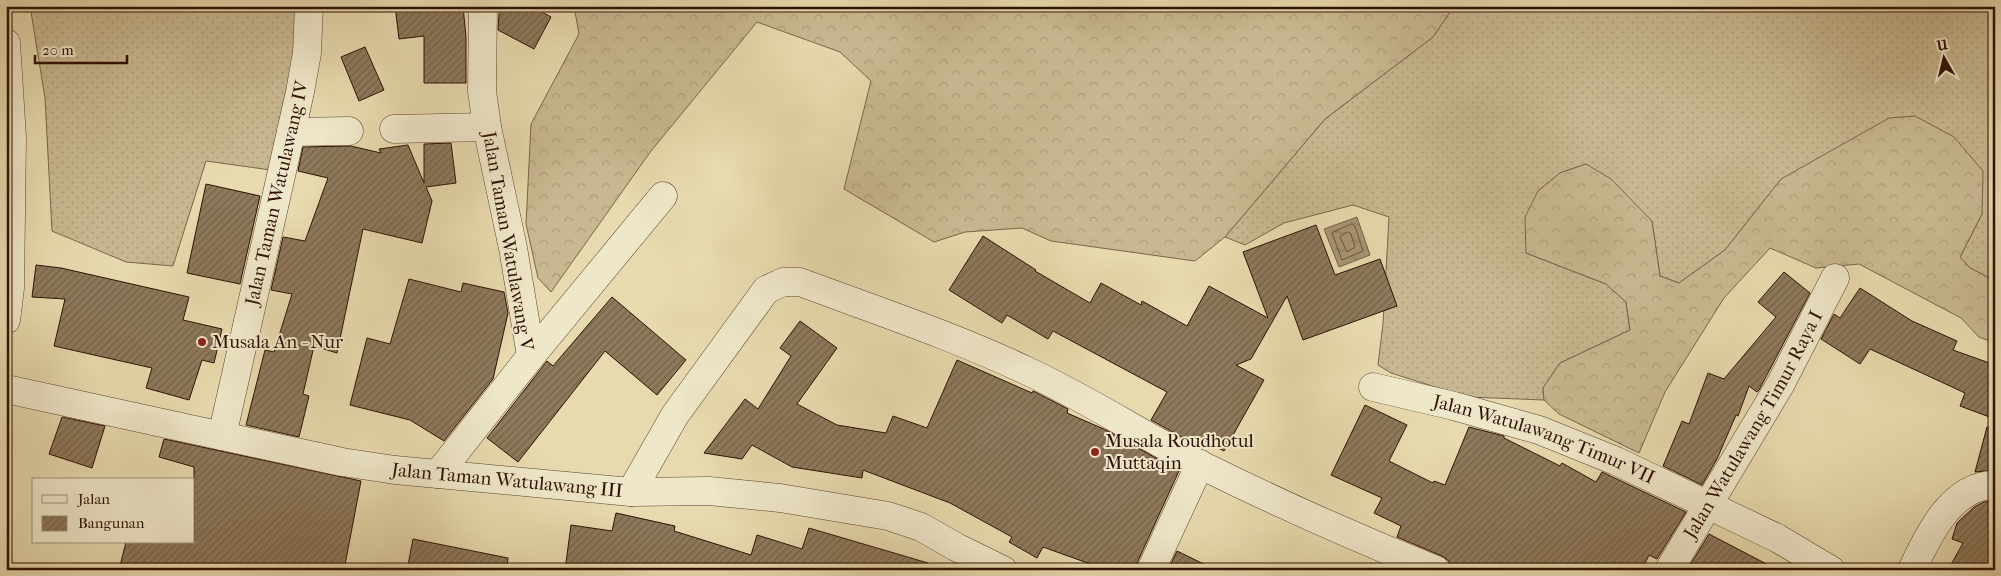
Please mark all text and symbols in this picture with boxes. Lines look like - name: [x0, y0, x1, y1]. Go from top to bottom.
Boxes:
- scale bar: [35, 32, 128, 64]
- north arrow: [1918, 32, 1968, 82]
- text: U: [1935, 36, 1949, 55]
- text: 20 m: [42, 41, 74, 59]
- street label: Jalan Taman Watulawang IV: [240, 79, 313, 310]
- street label: Jalan Taman Watulawang V: [478, 128, 538, 353]
- street label: Jalan Watulawang Timur Raya I: [1678, 307, 1827, 545]
- place label: Musala An - Nur: [212, 331, 344, 353]
- marker: Musala An - Nur: [196, 336, 208, 348]
- street label: Jalan Watulawang Timur VII: [1429, 390, 1658, 489]
- place label: Musala Roudhotul Muttaqin: [1105, 430, 1254, 474]
- marker: Musala Roudhotul Muttaqin: [1089, 446, 1101, 458]
- street label: Jalan Taman Watulawang III: [388, 458, 624, 502]
- legend: [32, 478, 195, 544]
- text: Jalan: [77, 490, 110, 508]
- text: Bangunan: [78, 514, 145, 532]

